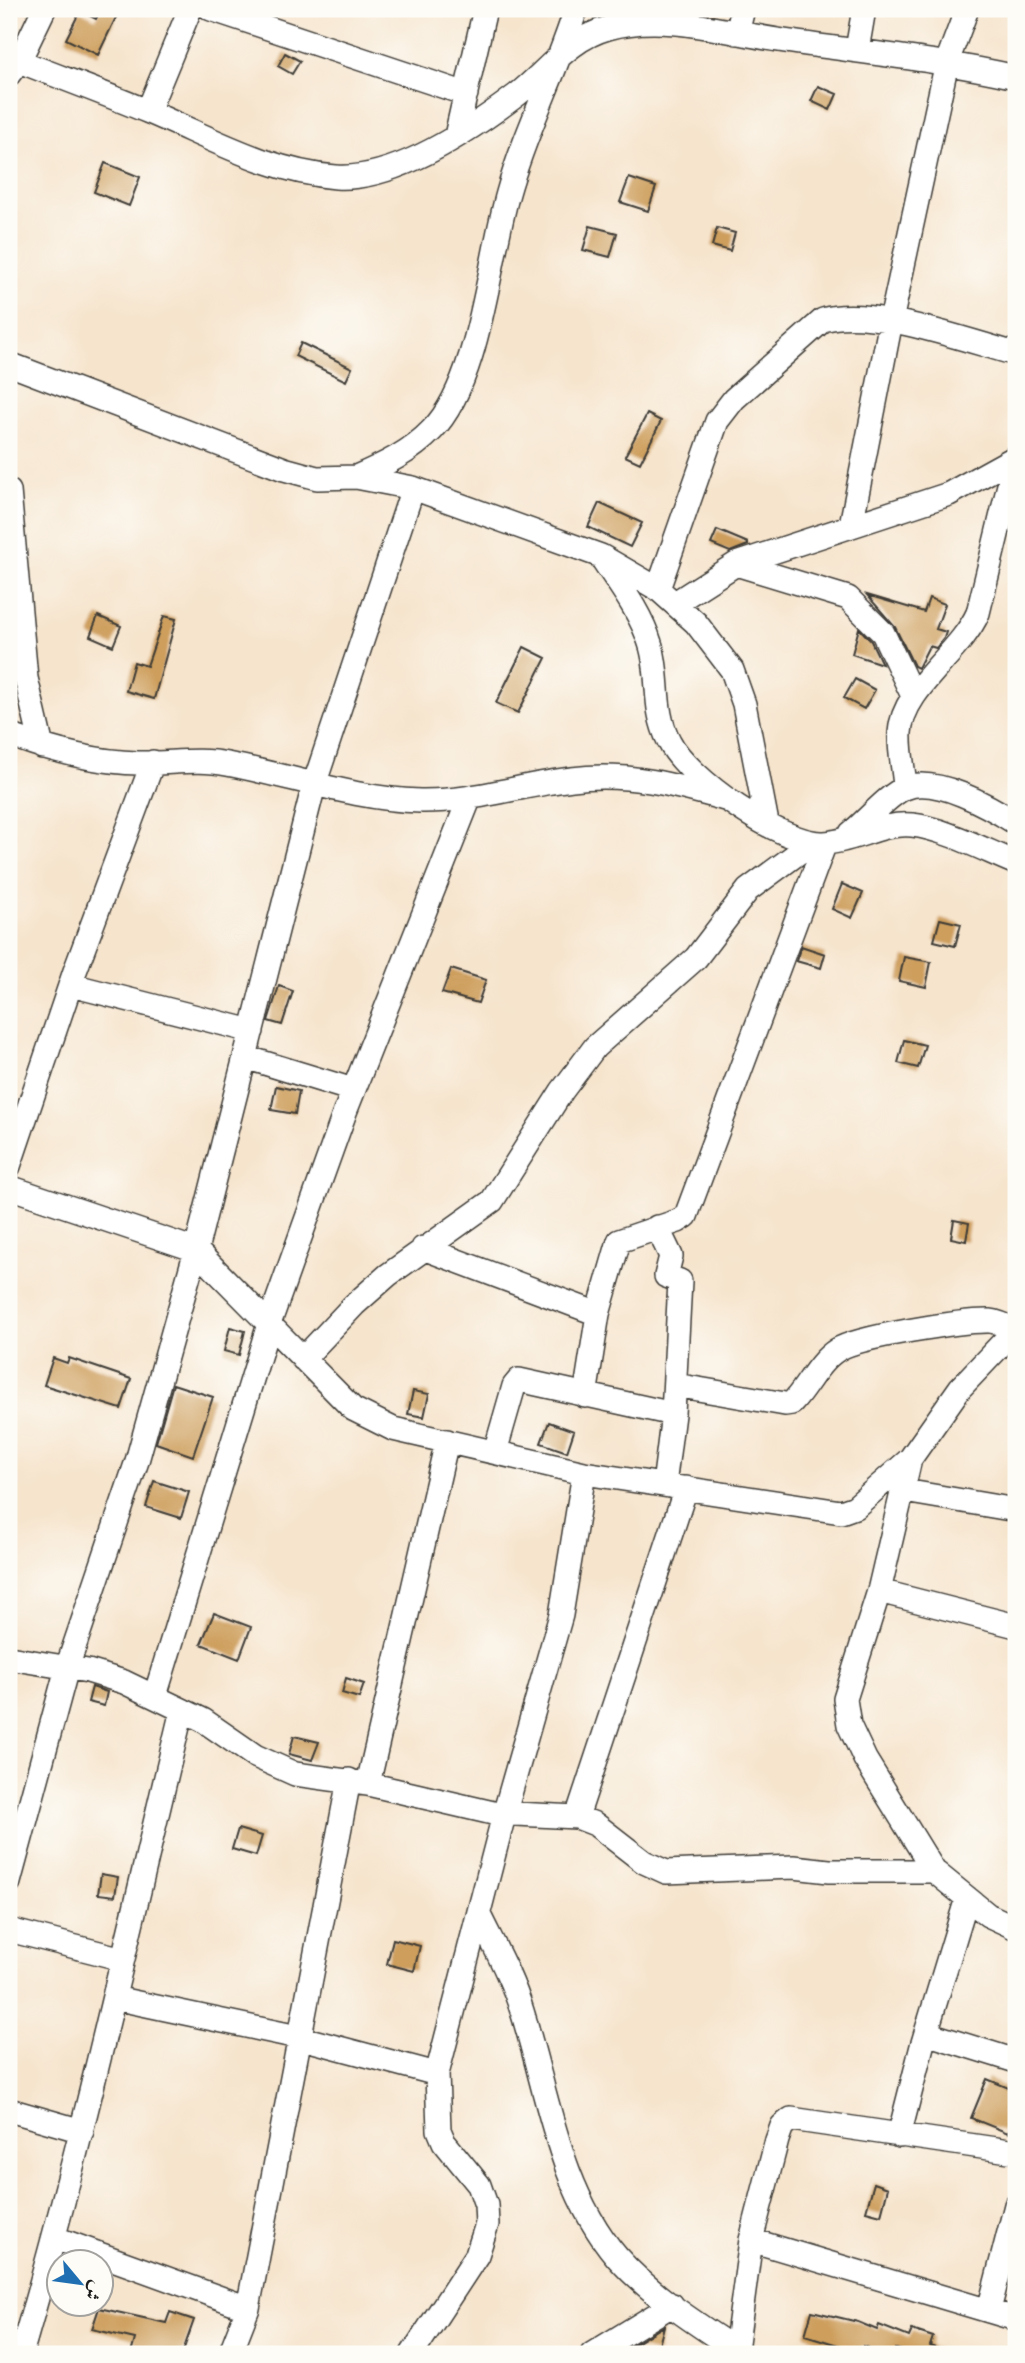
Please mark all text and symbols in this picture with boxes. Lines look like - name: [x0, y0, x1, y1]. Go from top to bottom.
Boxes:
- north arrow: [46, 2248, 116, 2318]
- text: ش: [77, 2276, 109, 2305]

